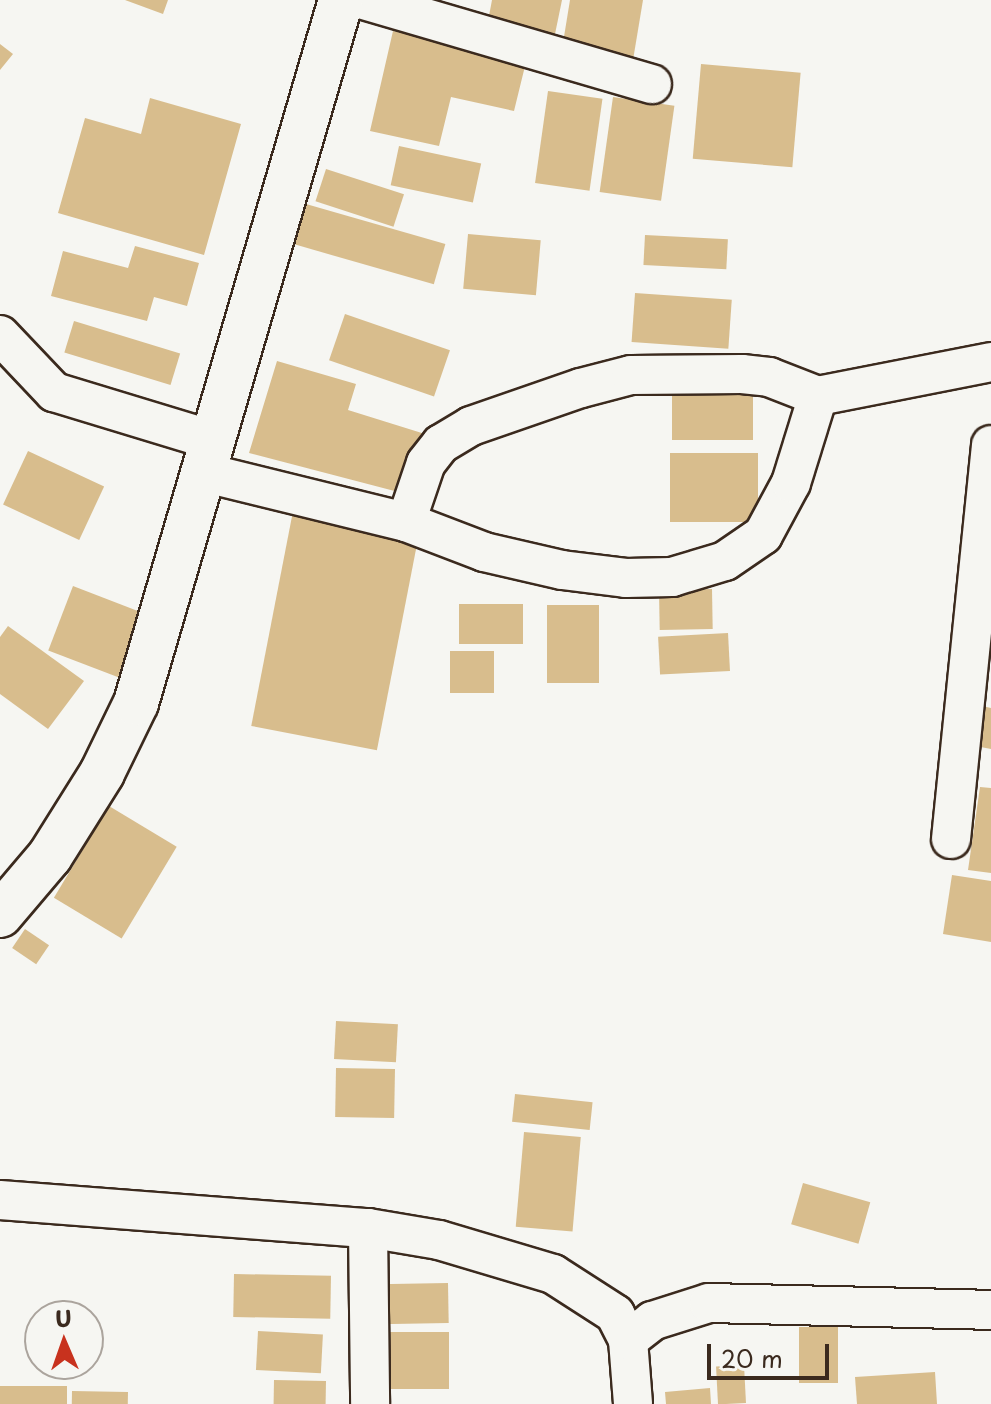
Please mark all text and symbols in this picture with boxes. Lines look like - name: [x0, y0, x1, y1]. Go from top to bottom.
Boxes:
- north arrow: [24, 1300, 104, 1380]
- text: U: [54, 1301, 72, 1334]
- scale bar: [711, 1328, 833, 1378]
- text: 20 m: [721, 1340, 783, 1376]

